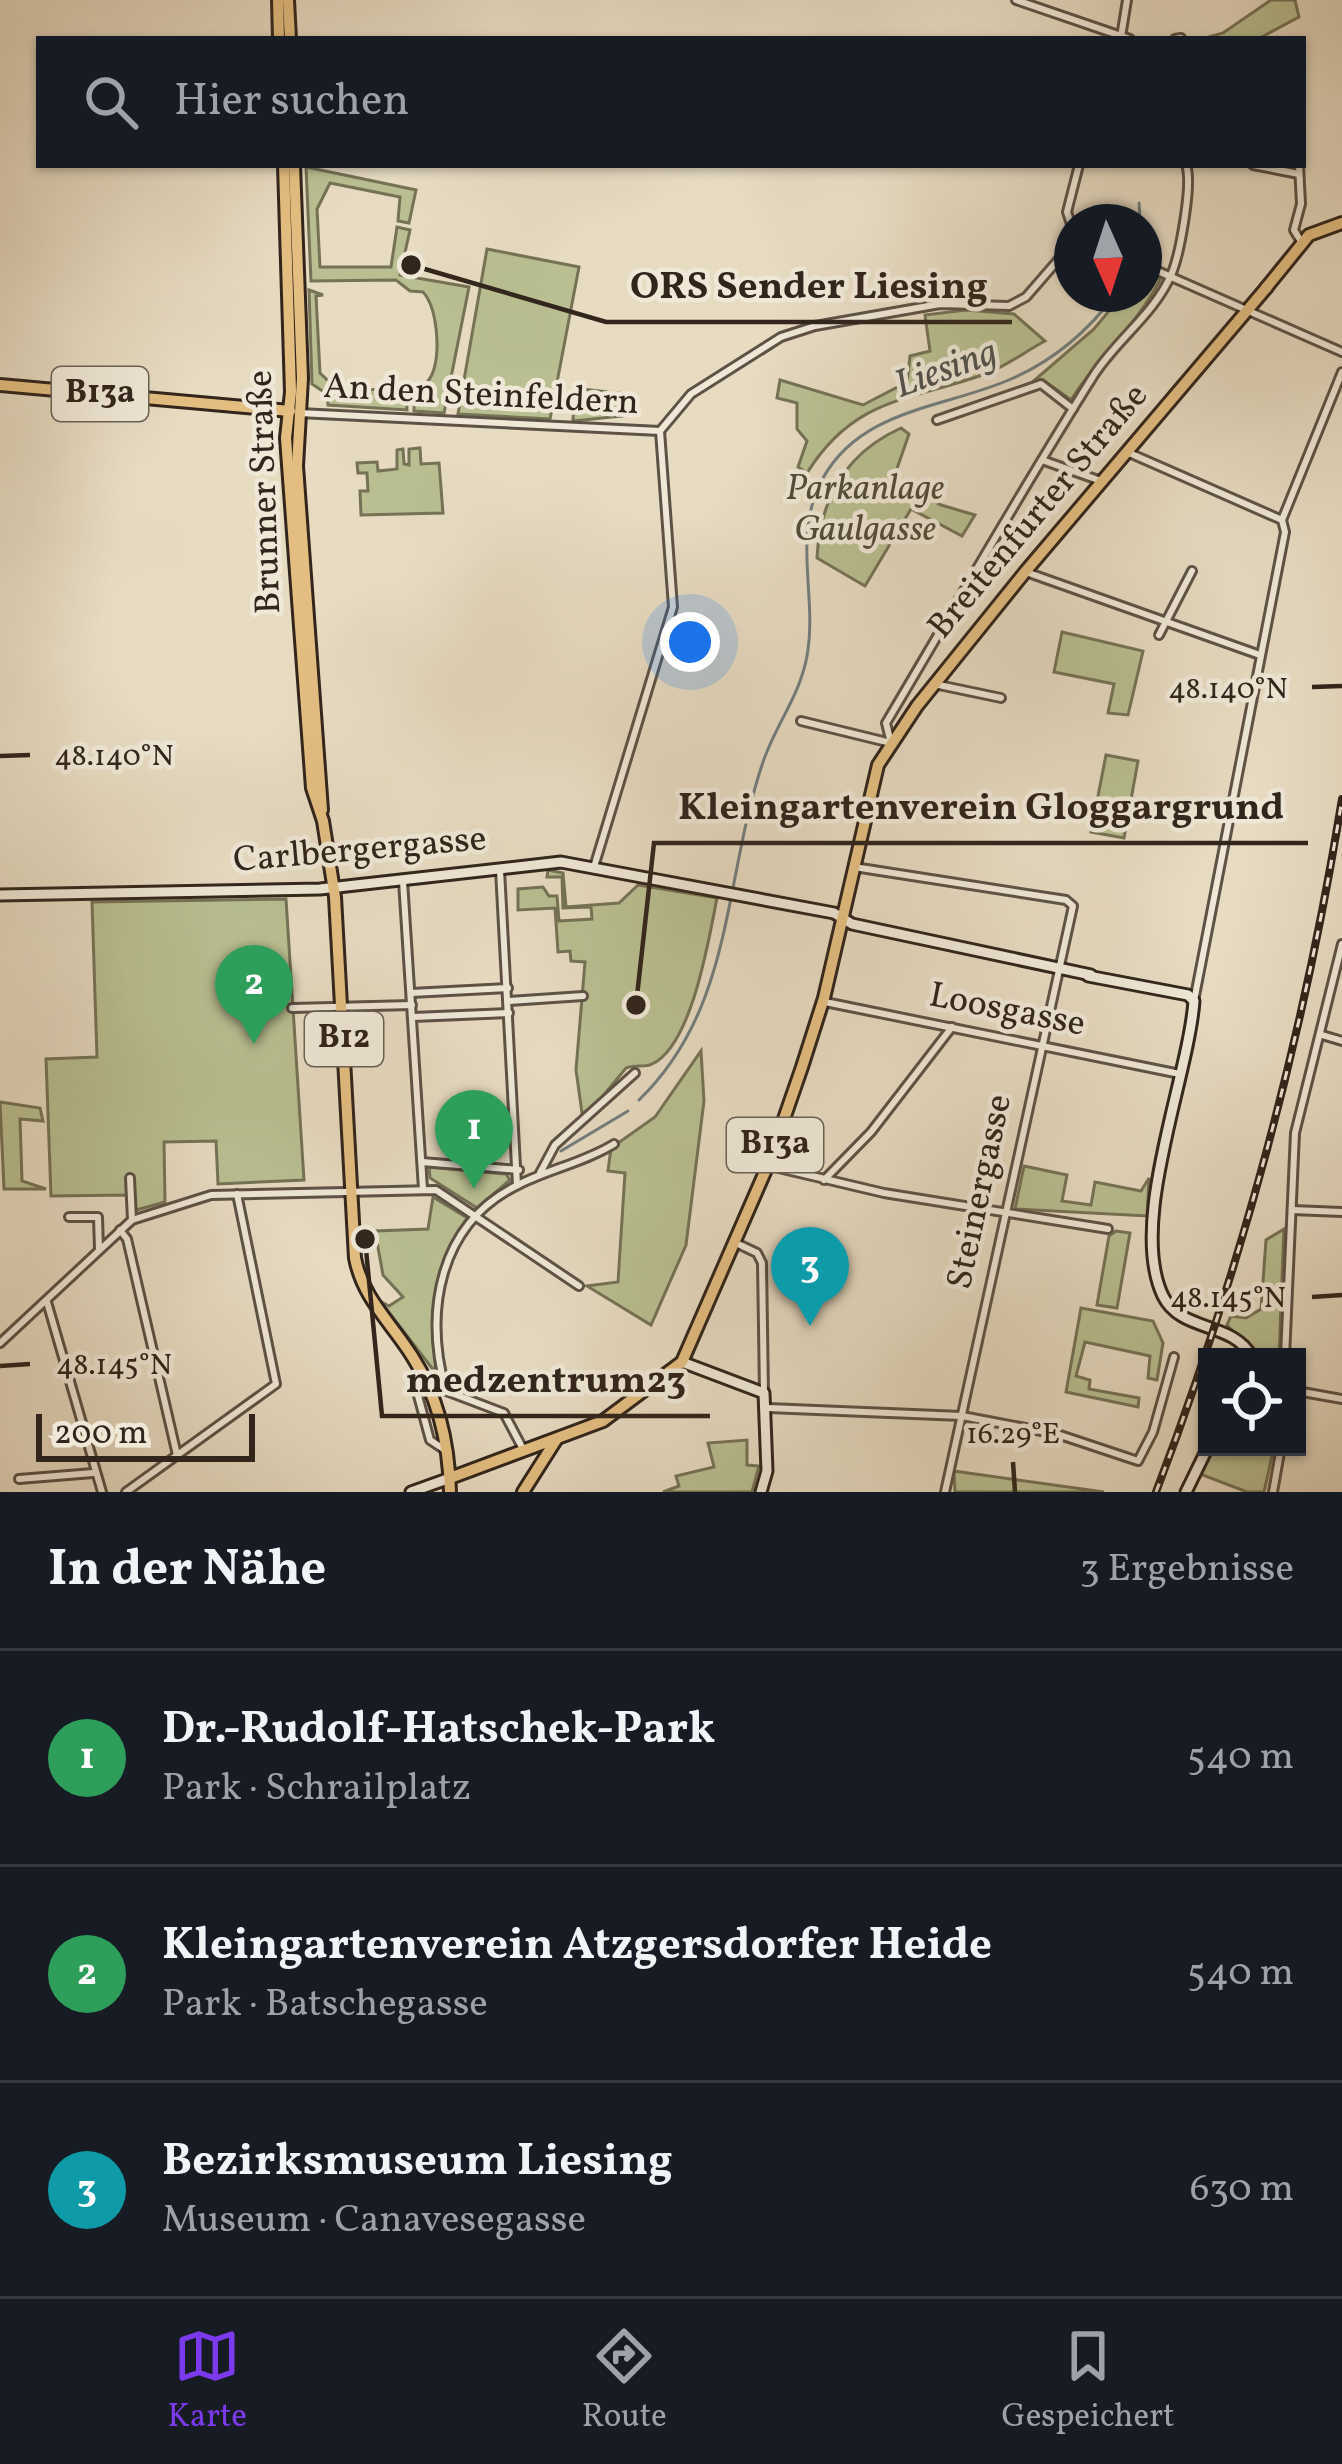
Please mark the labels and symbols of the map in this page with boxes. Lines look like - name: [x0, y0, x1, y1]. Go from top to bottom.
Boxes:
- north arrow: [1054, 204, 1162, 312]
- callout: ORS Sender Liesing: [606, 247, 1012, 322]
- text: ORS Sender Liesing: [630, 261, 988, 315]
- water label: Liesing: [887, 327, 1005, 413]
- street label: An den Steinfeldern: [322, 363, 640, 429]
- road number: B13a: [52, 367, 148, 421]
- street label: Brunner Straße: [237, 369, 295, 615]
- street label: Breitenfurter Straße: [917, 373, 1161, 651]
- park label: Parkanlage Gaulgasse: [786, 465, 944, 556]
- your location: [660, 612, 720, 672]
- text: 48.140°N: [1168, 669, 1288, 711]
- text: 48.140°N: [54, 736, 174, 778]
- callout: Kleingartenverein Gloggargrund: [654, 768, 1308, 843]
- text: Kleingartenverein Gloggargrund: [678, 782, 1284, 836]
- street label: Carlbergergasse: [231, 815, 489, 887]
- pin: 2: [215, 945, 293, 1044]
- street label: Loosgasse: [925, 971, 1089, 1051]
- road number: B12: [305, 1012, 383, 1066]
- pin: 1: [435, 1090, 513, 1189]
- street label: Steinergasse: [936, 1090, 1026, 1294]
- road number: B13a: [727, 1118, 823, 1172]
- pin: 3: [771, 1227, 849, 1326]
- text: 48.145°N: [1170, 1278, 1286, 1320]
- callout: medzentrum23: [382, 1341, 710, 1416]
- text: 48.145°N: [56, 1345, 172, 1387]
- text: medzentrum23: [406, 1355, 686, 1409]
- scale bar: [36, 1408, 255, 1461]
- text: 16.29°E: [966, 1414, 1060, 1456]

